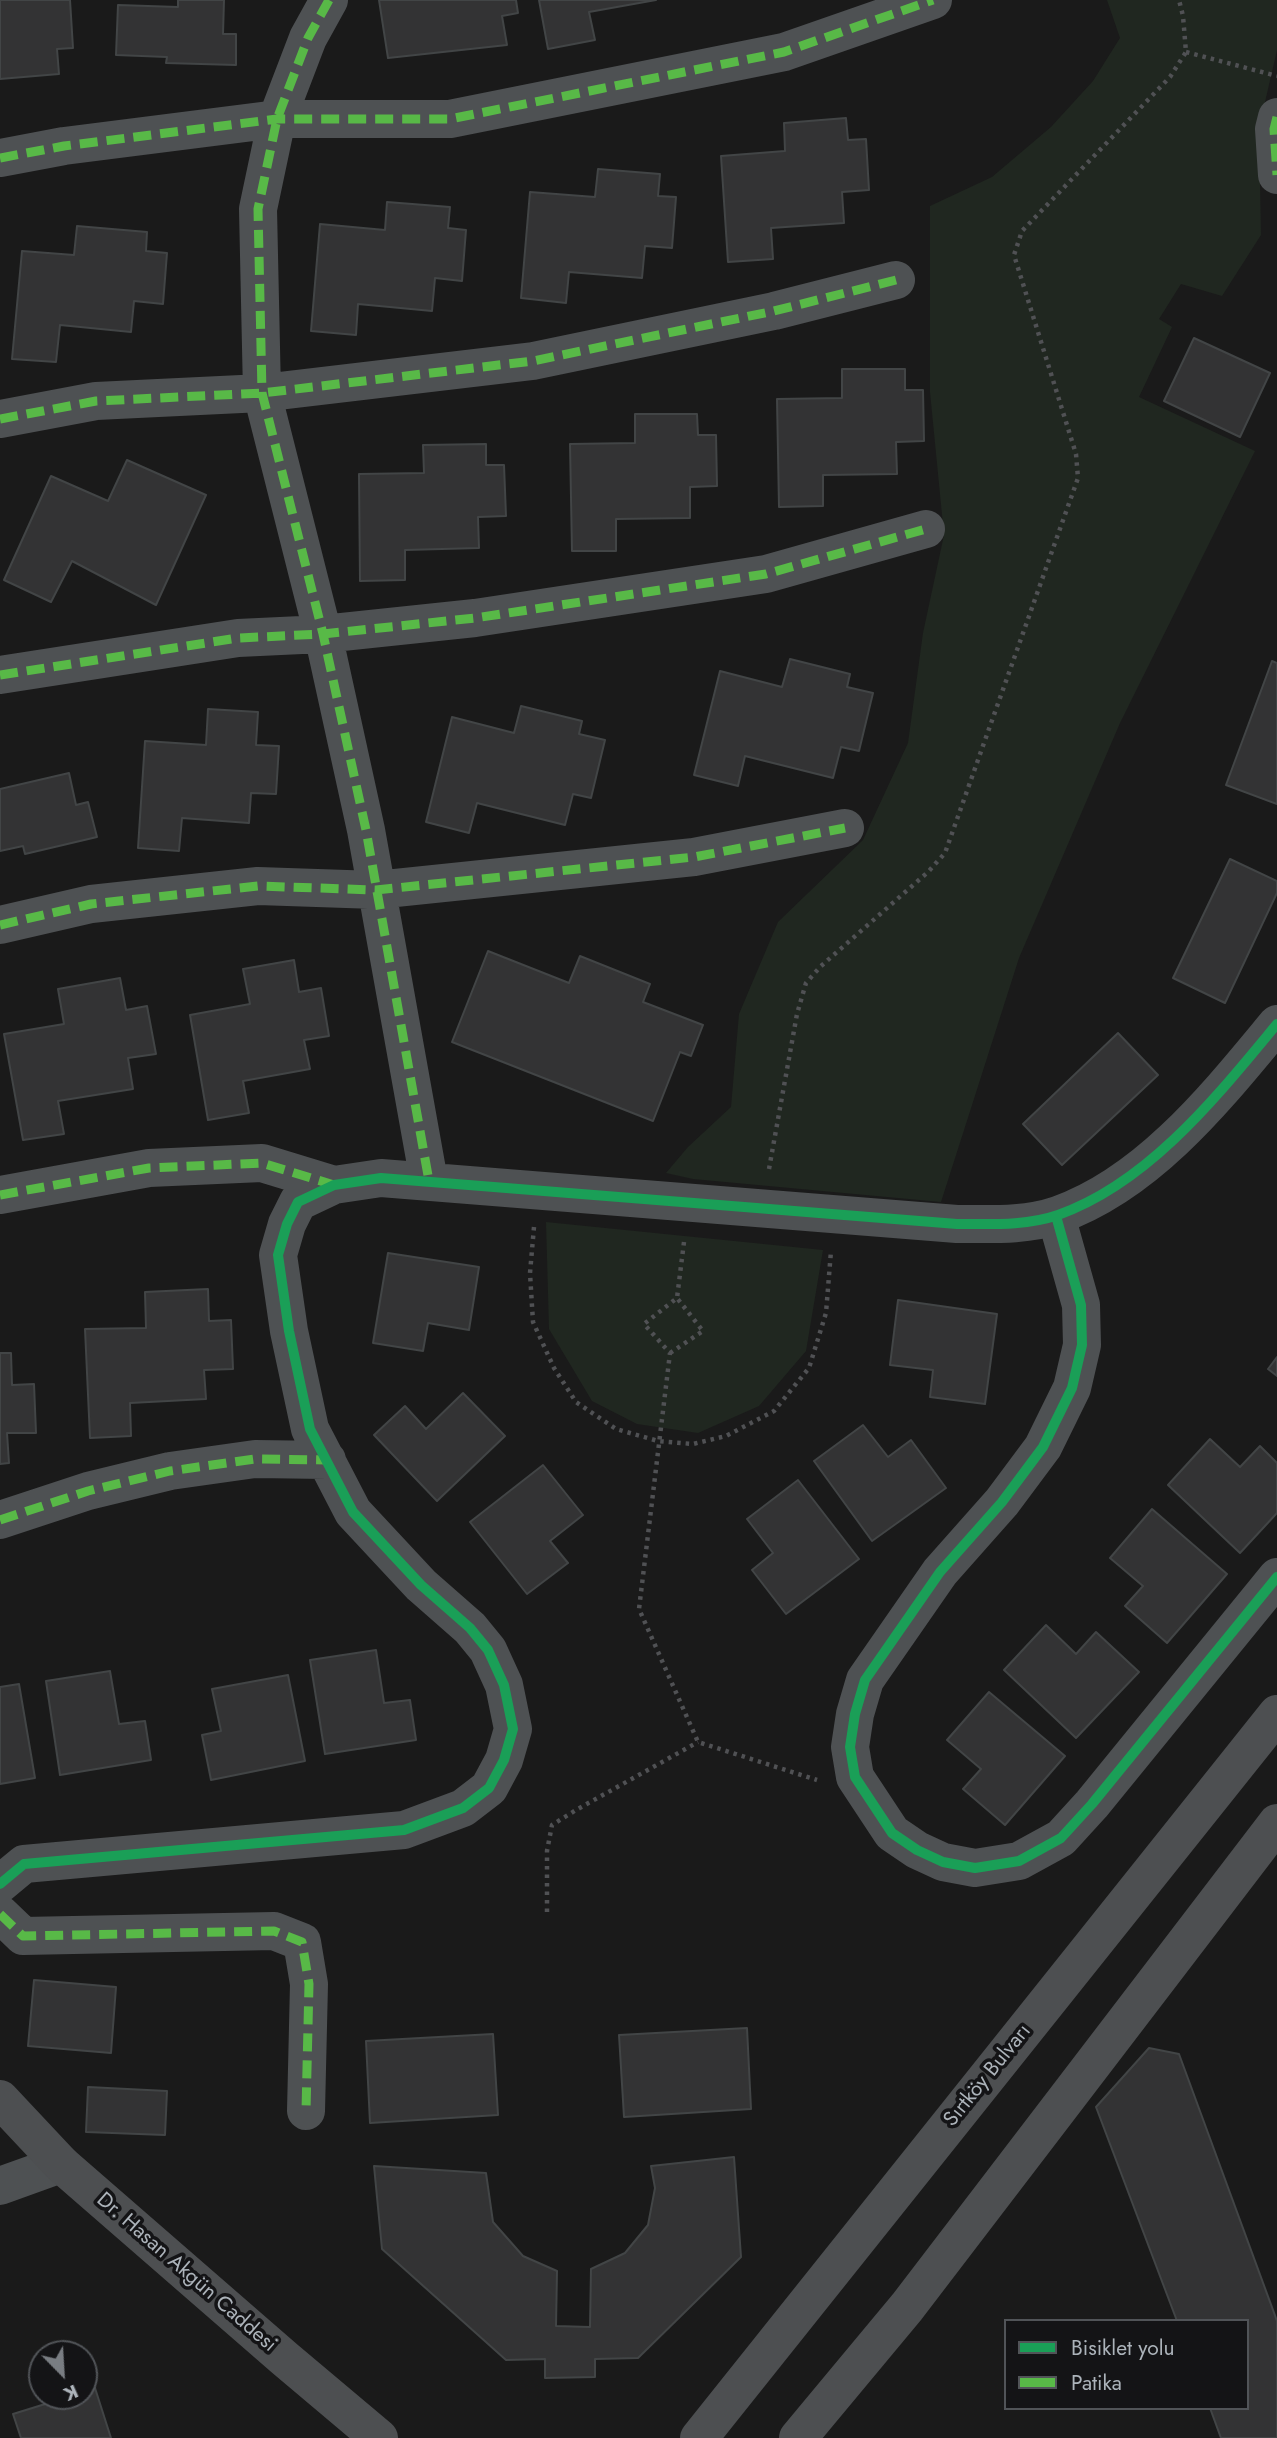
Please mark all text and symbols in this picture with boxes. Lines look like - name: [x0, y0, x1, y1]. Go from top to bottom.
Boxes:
- street label: Sırtköy Bulvarı: [939, 2020, 1037, 2132]
- street label: Dr. Hasan Akgün Caddesi: [91, 2188, 281, 2358]
- legend: [1004, 2319, 1249, 2410]
- text: Bisiklet yolu: [1071, 2333, 1175, 2363]
- north arrow: [28, 2340, 98, 2410]
- text: Patika: [1071, 2368, 1122, 2398]
- text: K: [59, 2378, 82, 2408]

